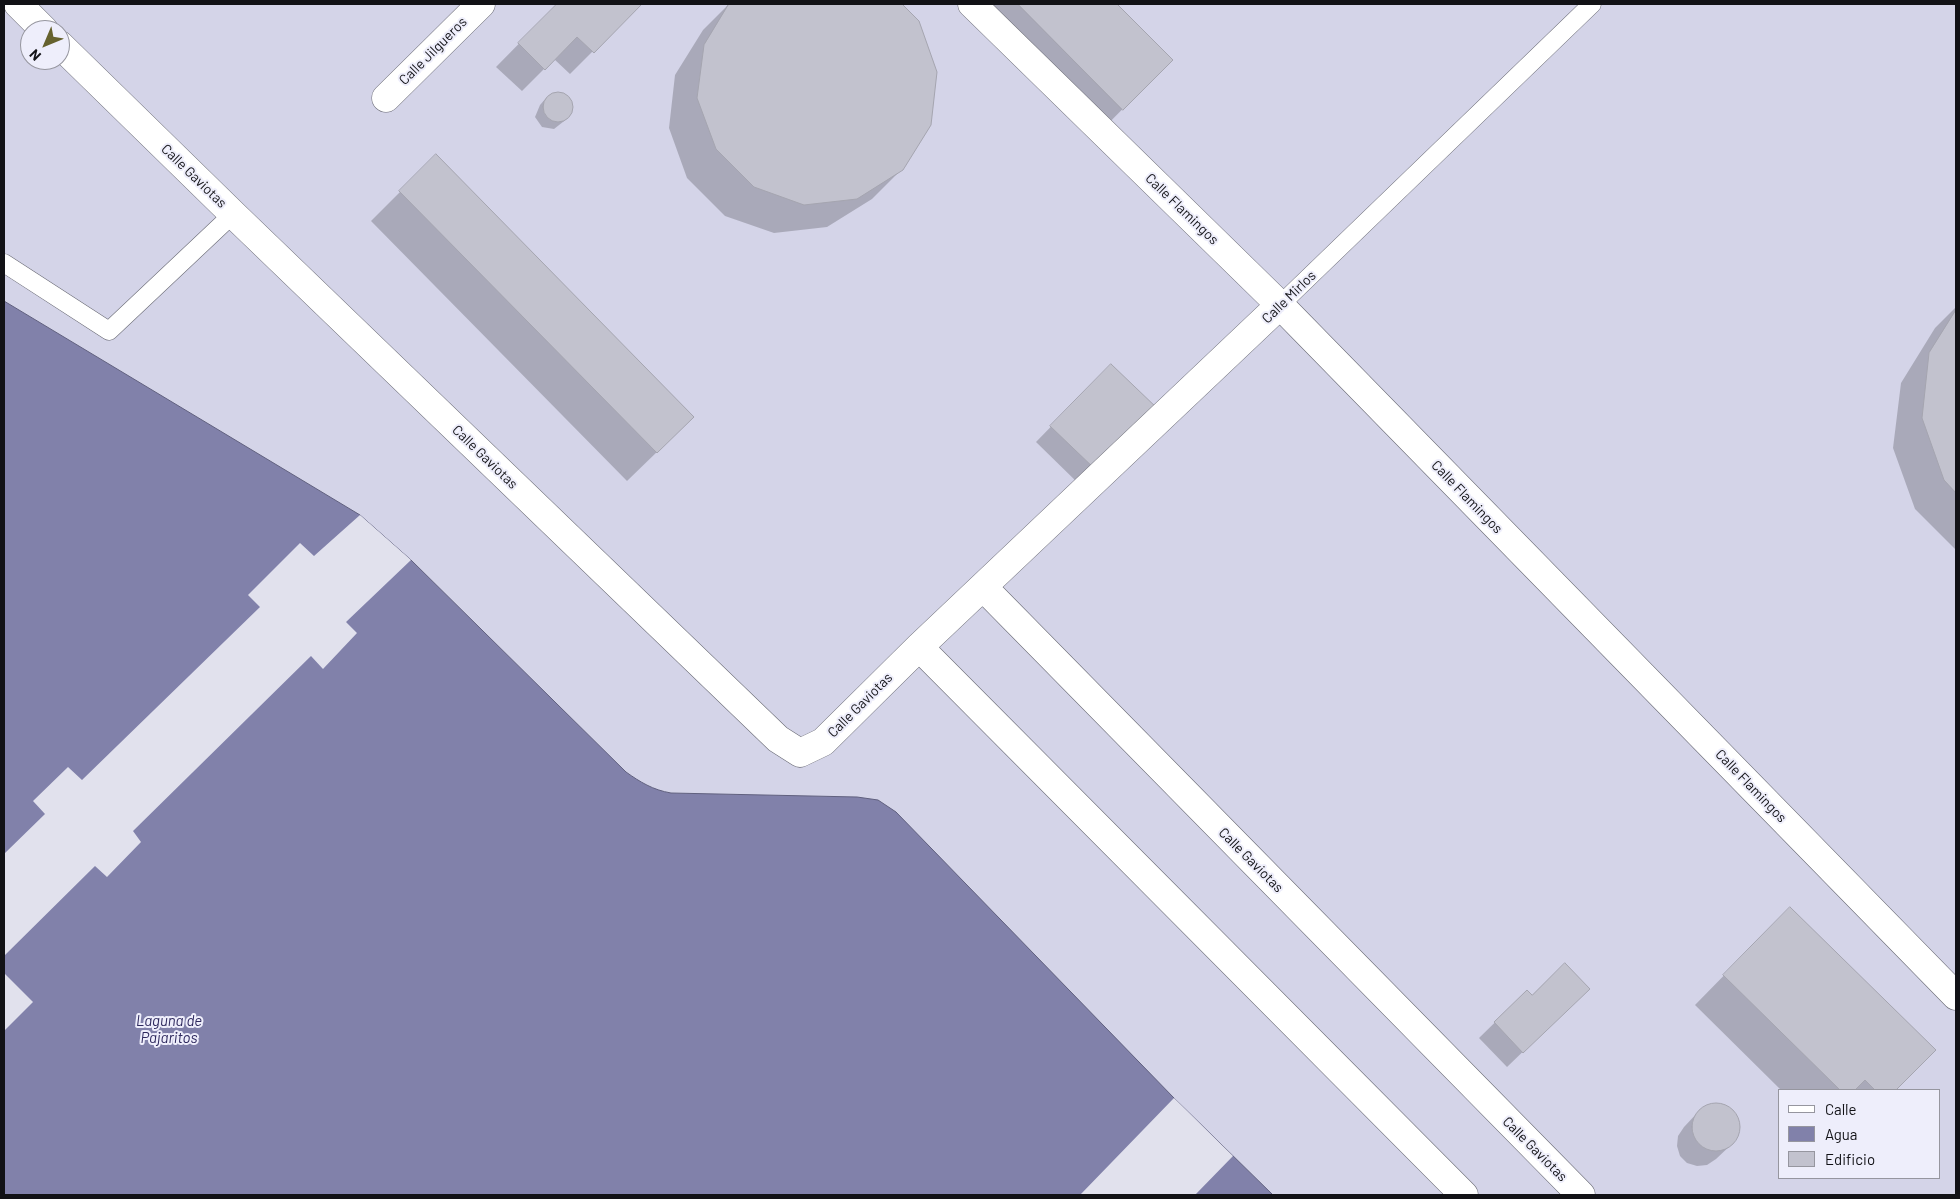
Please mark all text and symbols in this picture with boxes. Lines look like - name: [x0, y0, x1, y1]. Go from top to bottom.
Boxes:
- street label: Calle Jilgueros: [396, 14, 470, 88]
- north arrow: [20, 20, 70, 70]
- text: N: [25, 46, 44, 65]
- street label: Calle Gaviotas: [158, 141, 230, 211]
- street label: Calle Flamingos: [1142, 170, 1222, 248]
- street label: Calle Mirlos: [1259, 267, 1319, 327]
- street label: Calle Gaviotas: [449, 422, 521, 492]
- street label: Calle Flamingos: [1428, 457, 1506, 537]
- street label: Calle Gaviotas: [824, 669, 896, 741]
- street label: Calle Flamingos: [1712, 746, 1790, 826]
- street label: Calle Gaviotas: [1215, 824, 1287, 896]
- water label: Laguna de Pajaritos: [136, 1012, 202, 1047]
- legend: [1778, 1089, 1940, 1179]
- text: Calle: [1825, 1100, 1857, 1118]
- street label: Calle Gaviotas: [1499, 1113, 1571, 1185]
- text: Agua: [1825, 1125, 1858, 1143]
- text: Edificio: [1825, 1150, 1875, 1168]

